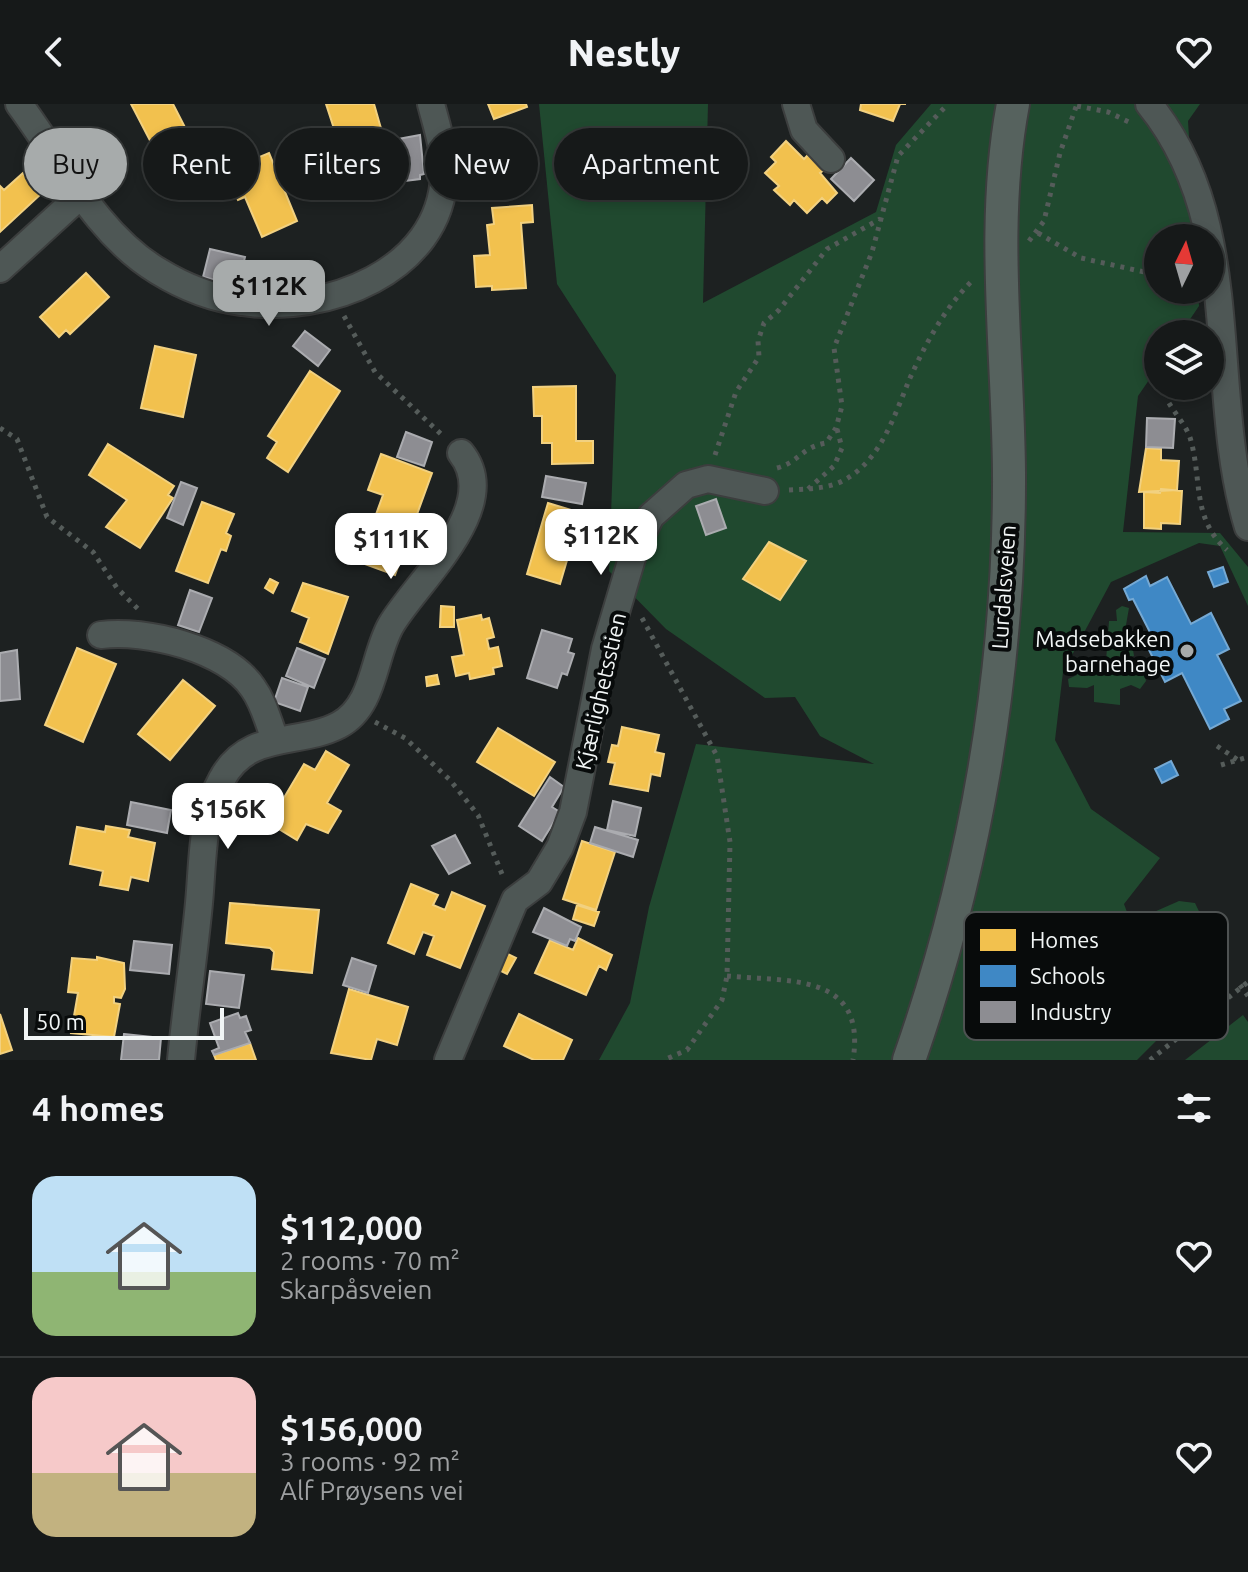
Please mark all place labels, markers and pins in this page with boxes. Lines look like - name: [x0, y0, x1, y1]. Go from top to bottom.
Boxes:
- pin: $112K: [213, 260, 325, 328]
- pin: $112K: [545, 509, 657, 577]
- pin: $111K: [335, 513, 447, 581]
- place label: Madsebakken barnehage: [1035, 626, 1171, 676]
- marker: Madsebakken barnehage: [1178, 642, 1196, 660]
- pin: $156K: [172, 783, 284, 851]

